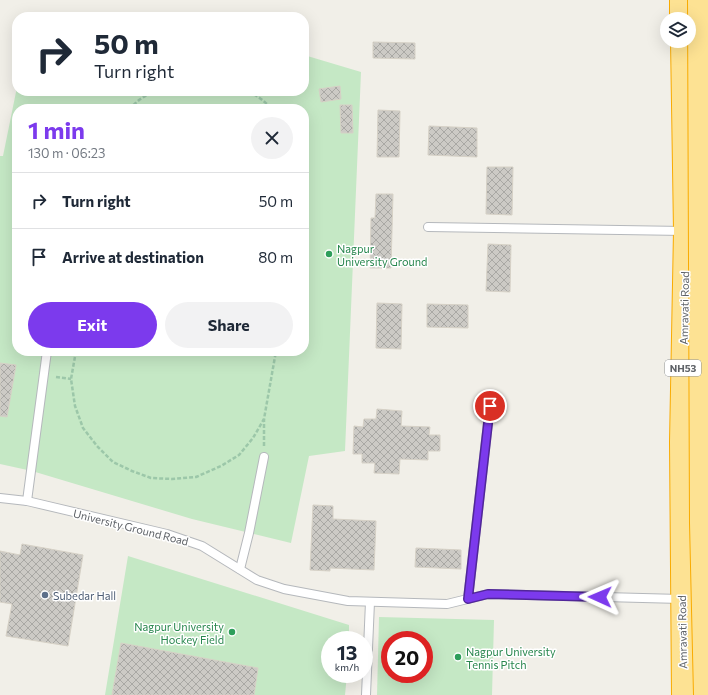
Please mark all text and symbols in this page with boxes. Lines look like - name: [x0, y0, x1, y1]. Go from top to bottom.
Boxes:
- map controls: [660, 12, 696, 48]
- button: layers: [660, 12, 696, 48]
- text: 50 m: [94, 26, 159, 60]
- icon: right: [28, 28, 80, 80]
- text: Turn right: [94, 60, 174, 82]
- text: 1 min: [28, 115, 85, 144]
- button: close: [251, 117, 293, 159]
- text: 130 m · 06:23: [28, 145, 105, 161]
- icon: right: [28, 190, 50, 212]
- text: Turn right: [62, 192, 131, 210]
- text: 50 m: [259, 192, 293, 210]
- place label: Nagpur University Ground: [337, 242, 427, 268]
- icon: arrive: [28, 246, 50, 268]
- text: Arrive at destination: [62, 248, 204, 266]
- text: 80 m: [258, 248, 293, 266]
- marker: Nagpur University Ground: [324, 249, 334, 259]
- street label: Amravati Road: [677, 271, 691, 345]
- button: Exit: [28, 302, 157, 348]
- button: Share: [165, 302, 293, 348]
- road number: NH53: [665, 360, 701, 376]
- pin: [473, 389, 507, 423]
- icon: arrive: [479, 395, 501, 417]
- street label: University Ground Road: [72, 506, 190, 548]
- position arrow: [579, 576, 621, 618]
- place label: Subedar Hall: [53, 589, 116, 602]
- marker: Subedar Hall: [40, 590, 50, 600]
- street label: Amravati Road: [675, 595, 689, 669]
- place label: Nagpur University Hockey Field: [134, 620, 224, 646]
- marker: Nagpur University Hockey Field: [227, 627, 237, 637]
- speed limit sign: 20: [381, 631, 433, 683]
- text: 13: [337, 640, 357, 664]
- place label: Nagpur University Tennis Pitch: [466, 645, 556, 671]
- marker: Nagpur University Tennis Pitch: [453, 652, 463, 662]
- text: km/h: [335, 661, 359, 673]

